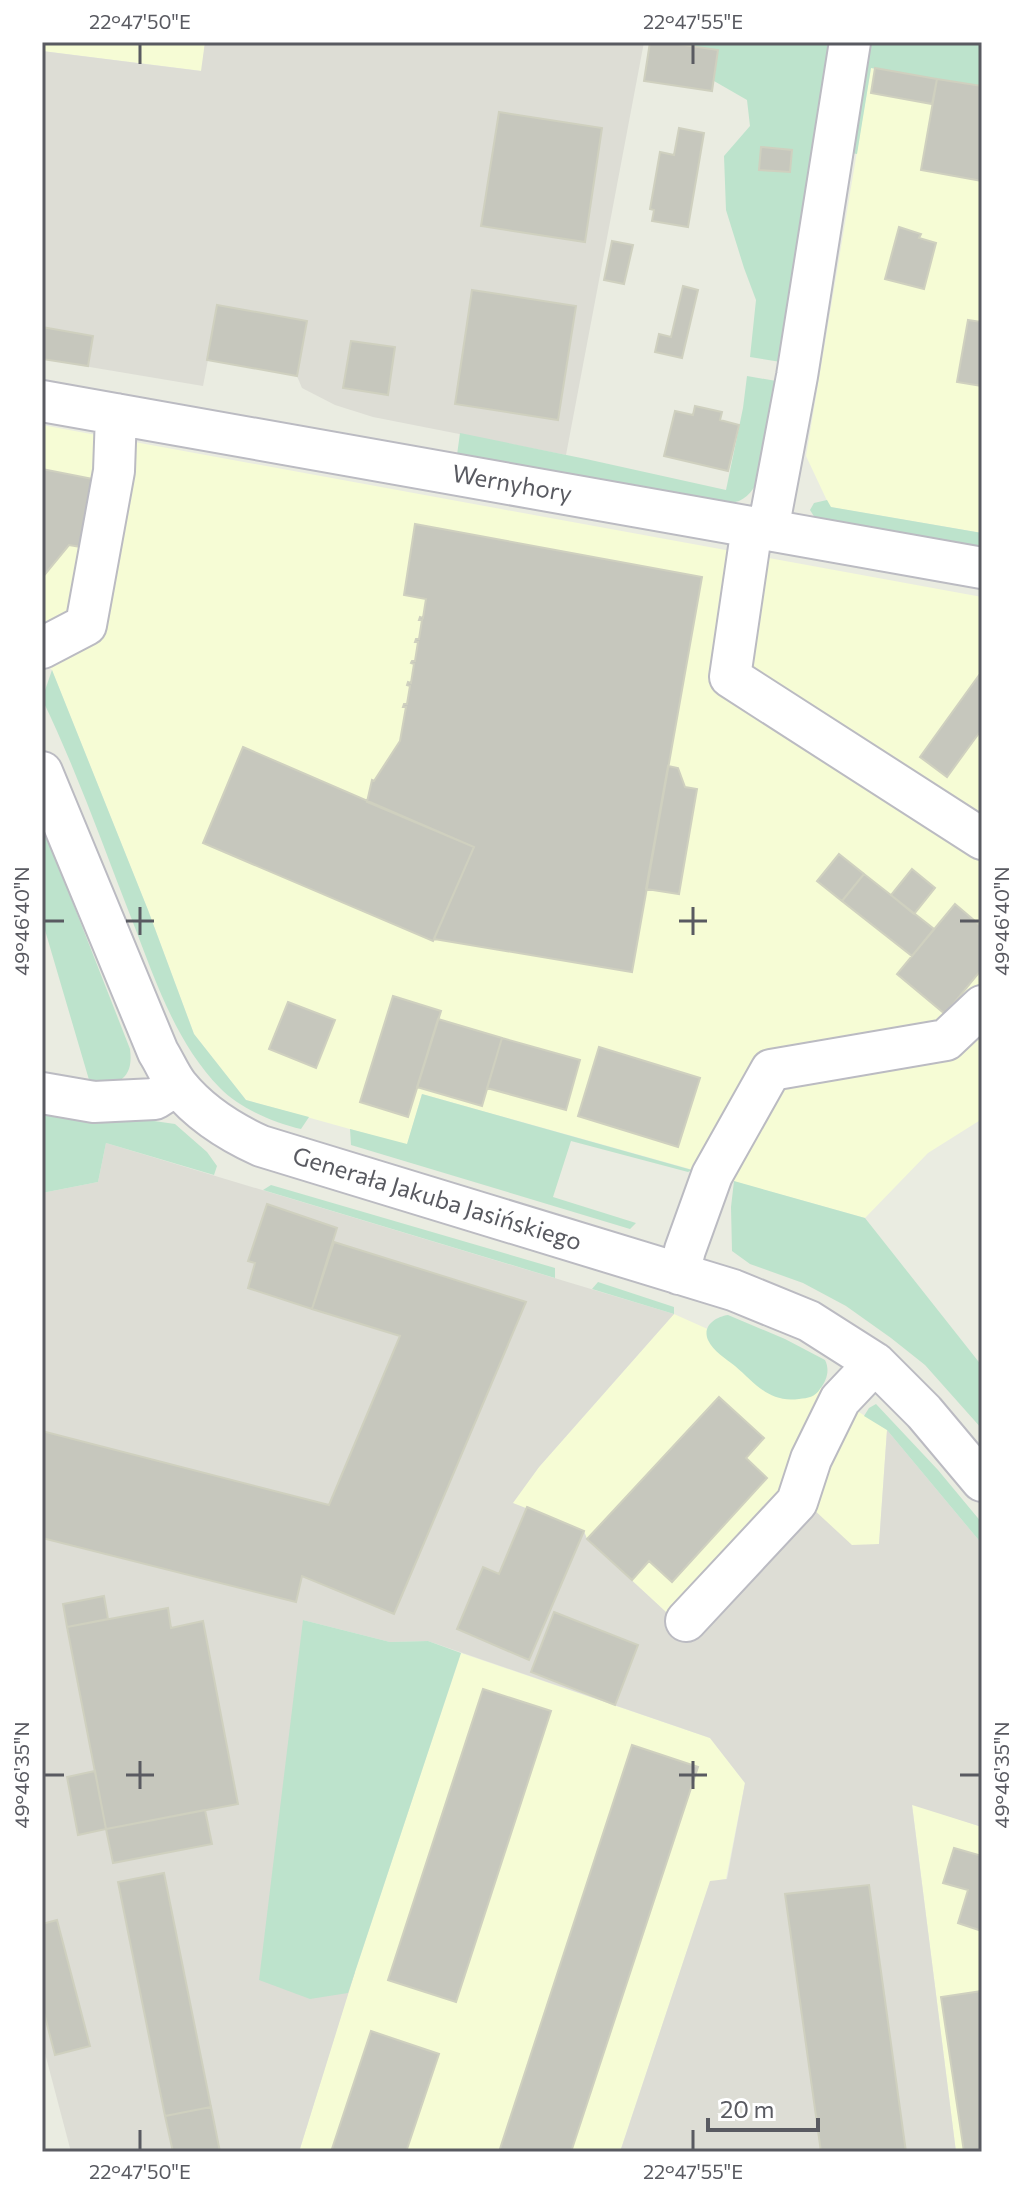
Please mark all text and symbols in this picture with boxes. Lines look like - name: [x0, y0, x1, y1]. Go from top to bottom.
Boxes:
- text: 22°47'50"E: [89, 9, 191, 33]
- text: 22°47'55"E: [643, 9, 743, 33]
- street label: Wernyhory: [450, 458, 574, 507]
- text: 49°46'40"N: [9, 866, 33, 976]
- text: 49°46'40"N: [989, 866, 1013, 976]
- street label: Generała Jakuba Jasińskiego: [290, 1140, 585, 1255]
- text: 49°46'35"N: [9, 1721, 33, 1829]
- text: 49°46'35"N: [989, 1721, 1013, 1829]
- scale bar: [708, 2082, 818, 2132]
- text: 20 m: [720, 2094, 774, 2123]
- text: 22°47'50"E: [89, 2159, 191, 2183]
- text: 22°47'55"E: [643, 2159, 743, 2183]

